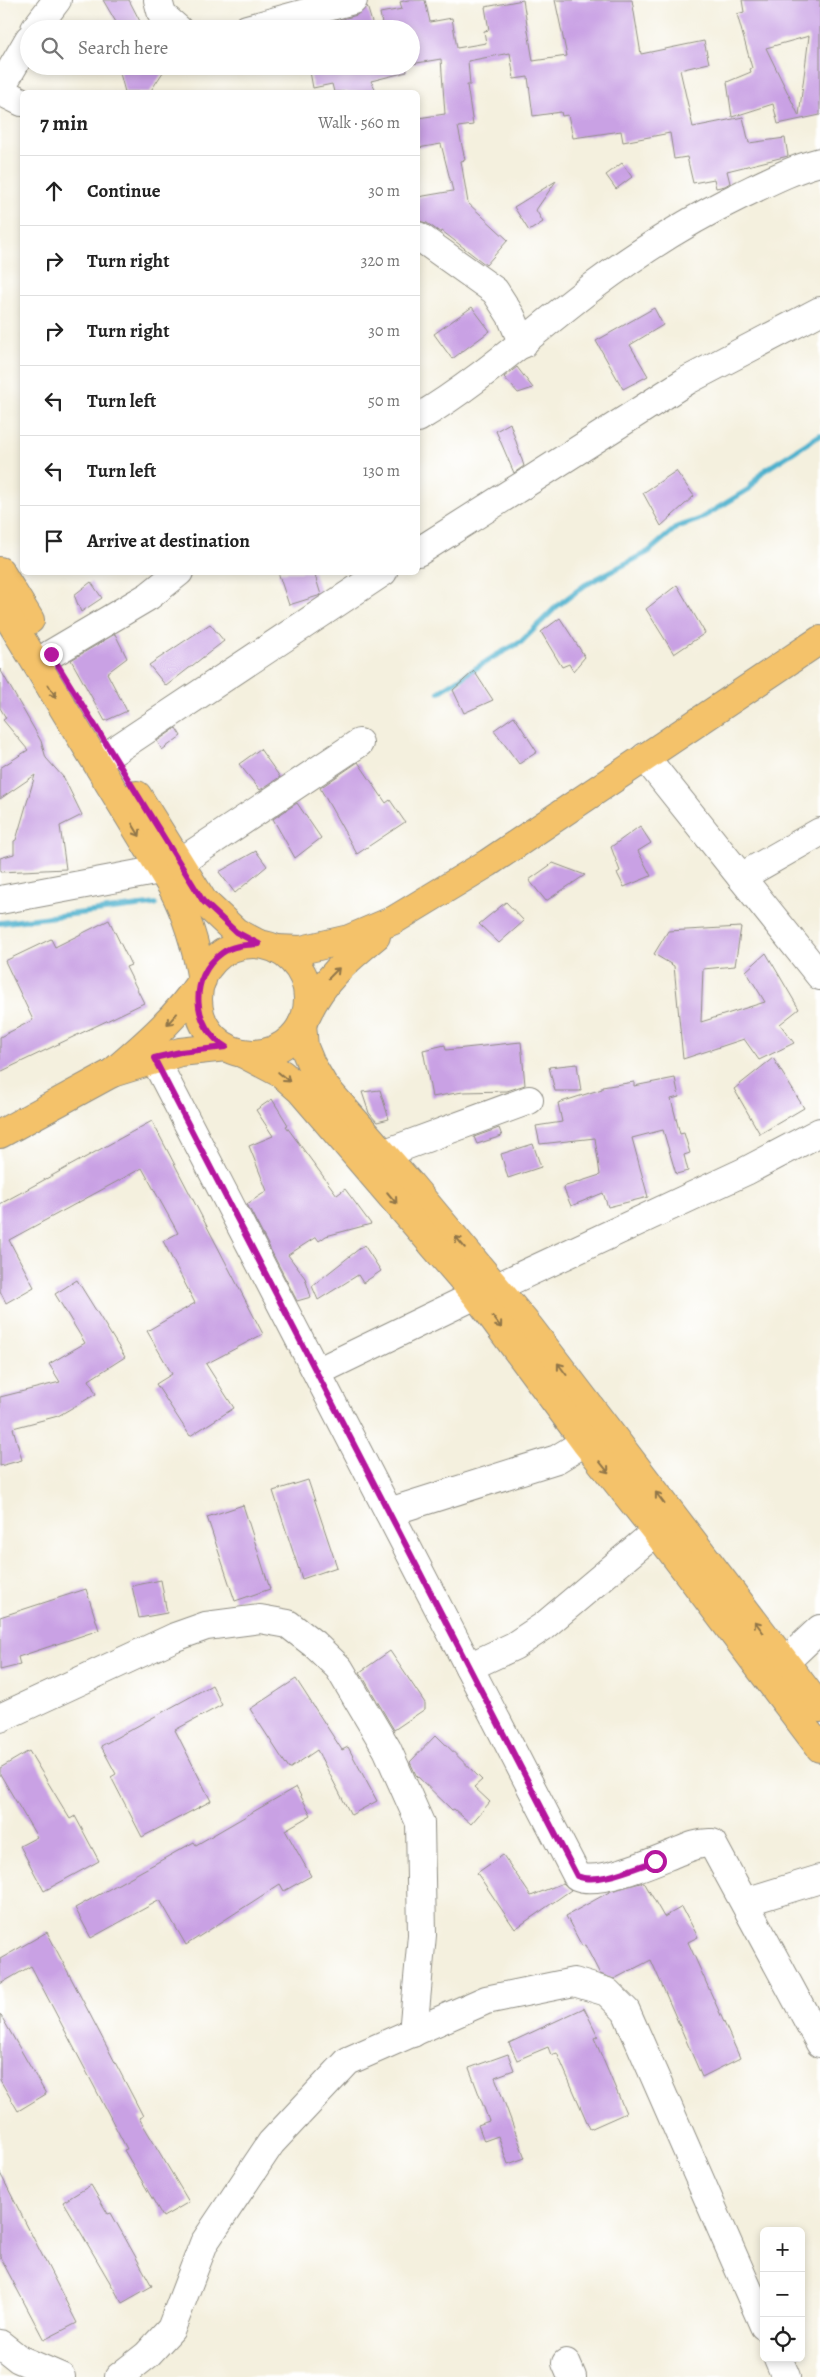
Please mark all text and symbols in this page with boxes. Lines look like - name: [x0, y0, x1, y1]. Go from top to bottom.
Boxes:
- search box: [20, 20, 420, 75]
- icon: search: [38, 34, 66, 62]
- text: Search here: [78, 35, 168, 61]
- text: 7 min: [40, 109, 88, 137]
- text: Walk · 560 m: [318, 112, 400, 134]
- icon: ahead: [40, 177, 68, 205]
- text: Continue: [87, 178, 161, 204]
- text: 30 m: [368, 180, 400, 202]
- icon: right: [40, 247, 68, 275]
- text: Turn right: [87, 248, 169, 274]
- text: 320 m: [361, 250, 400, 272]
- icon: right: [40, 317, 68, 345]
- text: Turn right: [87, 318, 169, 344]
- text: 30 m: [368, 320, 400, 342]
- icon: left: [40, 387, 68, 415]
- text: Turn left: [87, 388, 156, 414]
- text: 50 m: [368, 390, 400, 412]
- icon: left: [40, 457, 68, 485]
- text: Turn left: [87, 458, 156, 484]
- text: 130 m: [363, 460, 400, 482]
- icon: arrive: [40, 527, 68, 555]
- text: Arrive at destination: [87, 528, 250, 554]
- route end: [40, 643, 63, 666]
- one-way arrow: [48, 683, 58, 697]
- one-way arrow: [132, 823, 142, 837]
- one-way arrow: [328, 967, 340, 980]
- one-way arrow: [166, 1012, 178, 1025]
- one-way arrow: [278, 1071, 291, 1082]
- one-way arrow: [387, 1191, 398, 1204]
- one-way arrow: [454, 1236, 465, 1249]
- one-way arrow: [491, 1315, 502, 1328]
- one-way arrow: [556, 1363, 567, 1376]
- one-way arrow: [599, 1460, 610, 1473]
- one-way arrow: [655, 1492, 666, 1505]
- one-way arrow: [753, 1621, 764, 1634]
- route start: [644, 1850, 667, 1873]
- map controls: [760, 2227, 805, 2362]
- button: +: [760, 2227, 805, 2272]
- button: −: [760, 2272, 805, 2317]
- button: locate: [760, 2317, 805, 2362]

